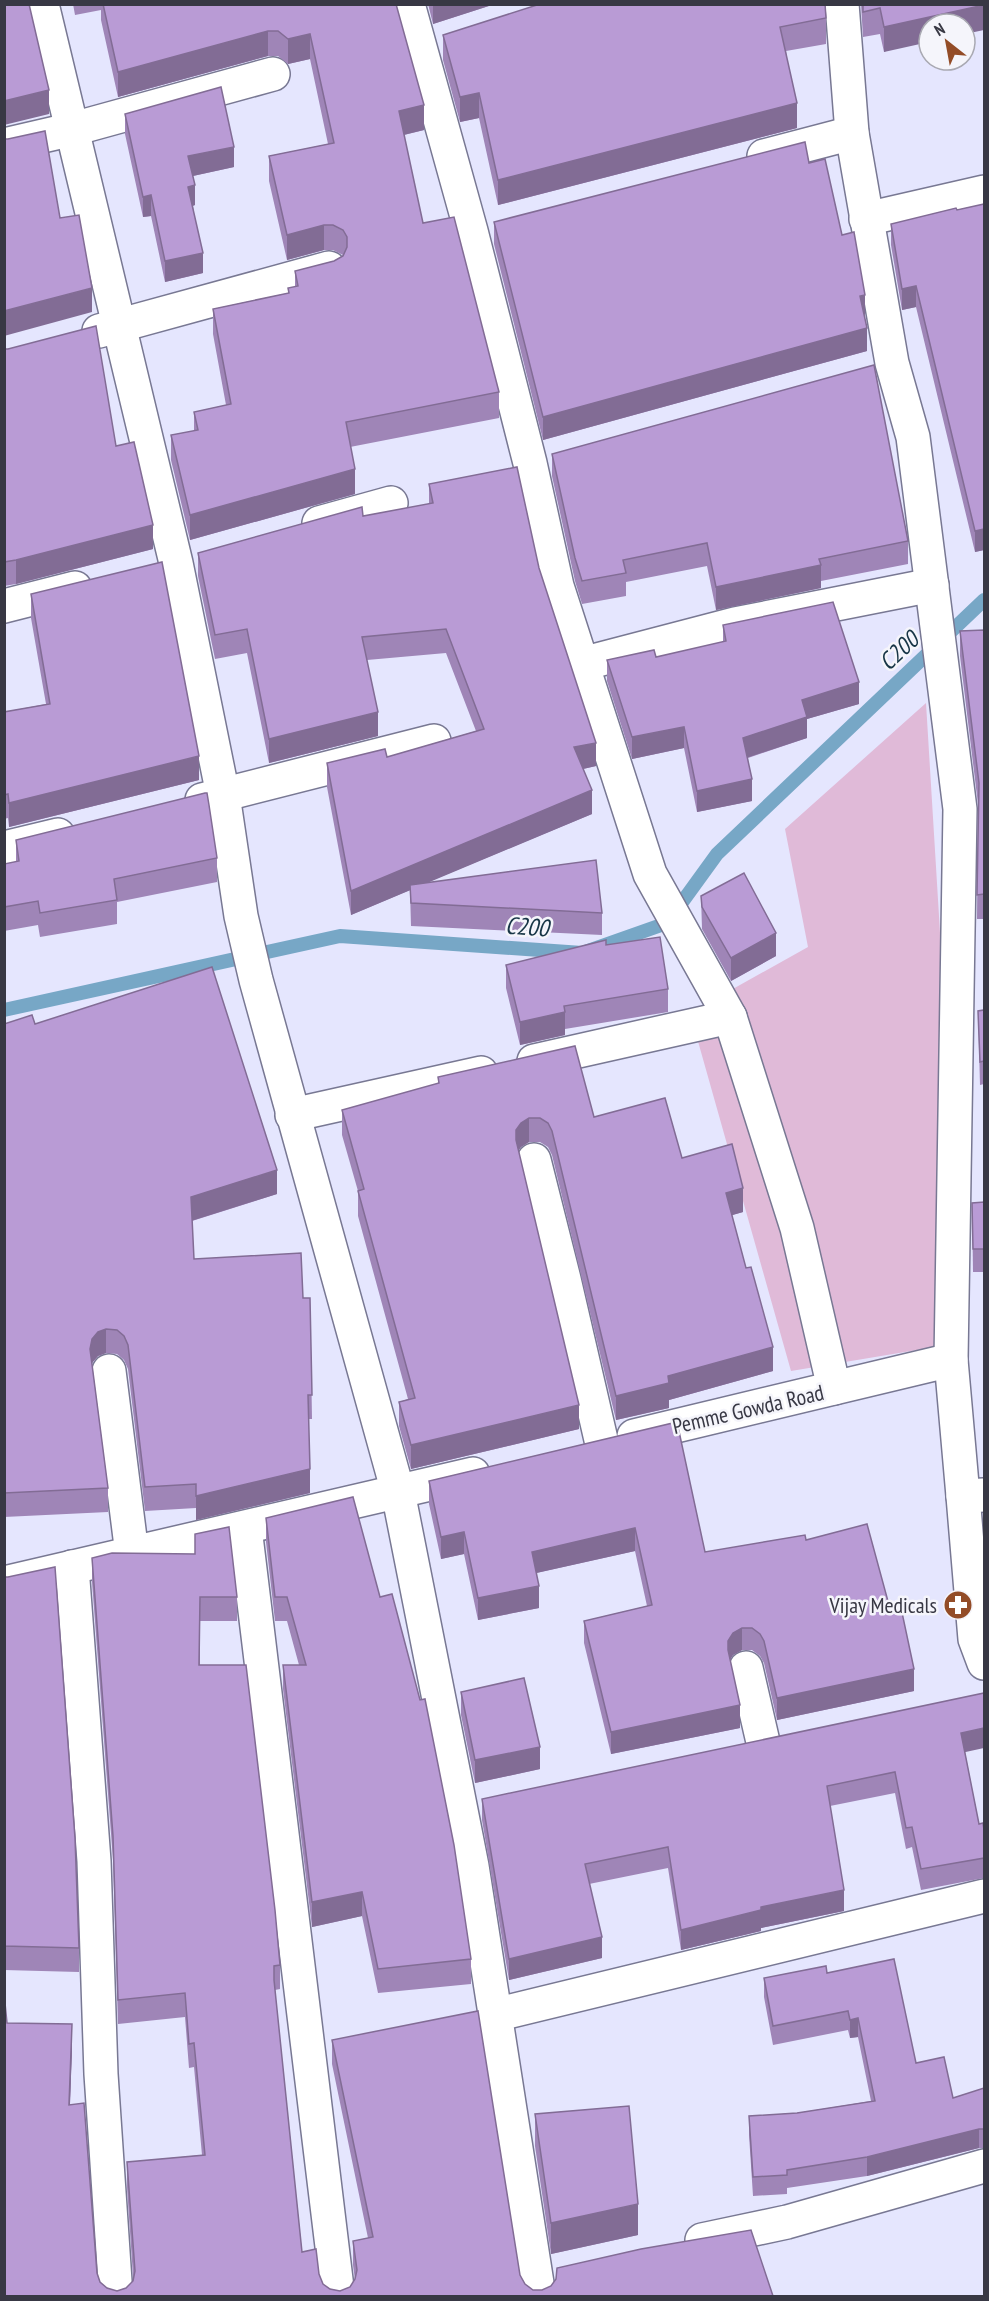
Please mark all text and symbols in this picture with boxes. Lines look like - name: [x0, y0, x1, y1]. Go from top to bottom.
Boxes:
- north arrow: [917, 12, 977, 72]
- text: N: [930, 18, 948, 40]
- water label: C200: [872, 623, 927, 677]
- water label: C200: [504, 910, 552, 944]
- street label: Pemme Gowda Road: [670, 1378, 826, 1440]
- pharmacy icon: Vijay Medicals: [942, 1589, 974, 1621]
- place label: Vijay Medicals: [829, 1591, 937, 1619]

